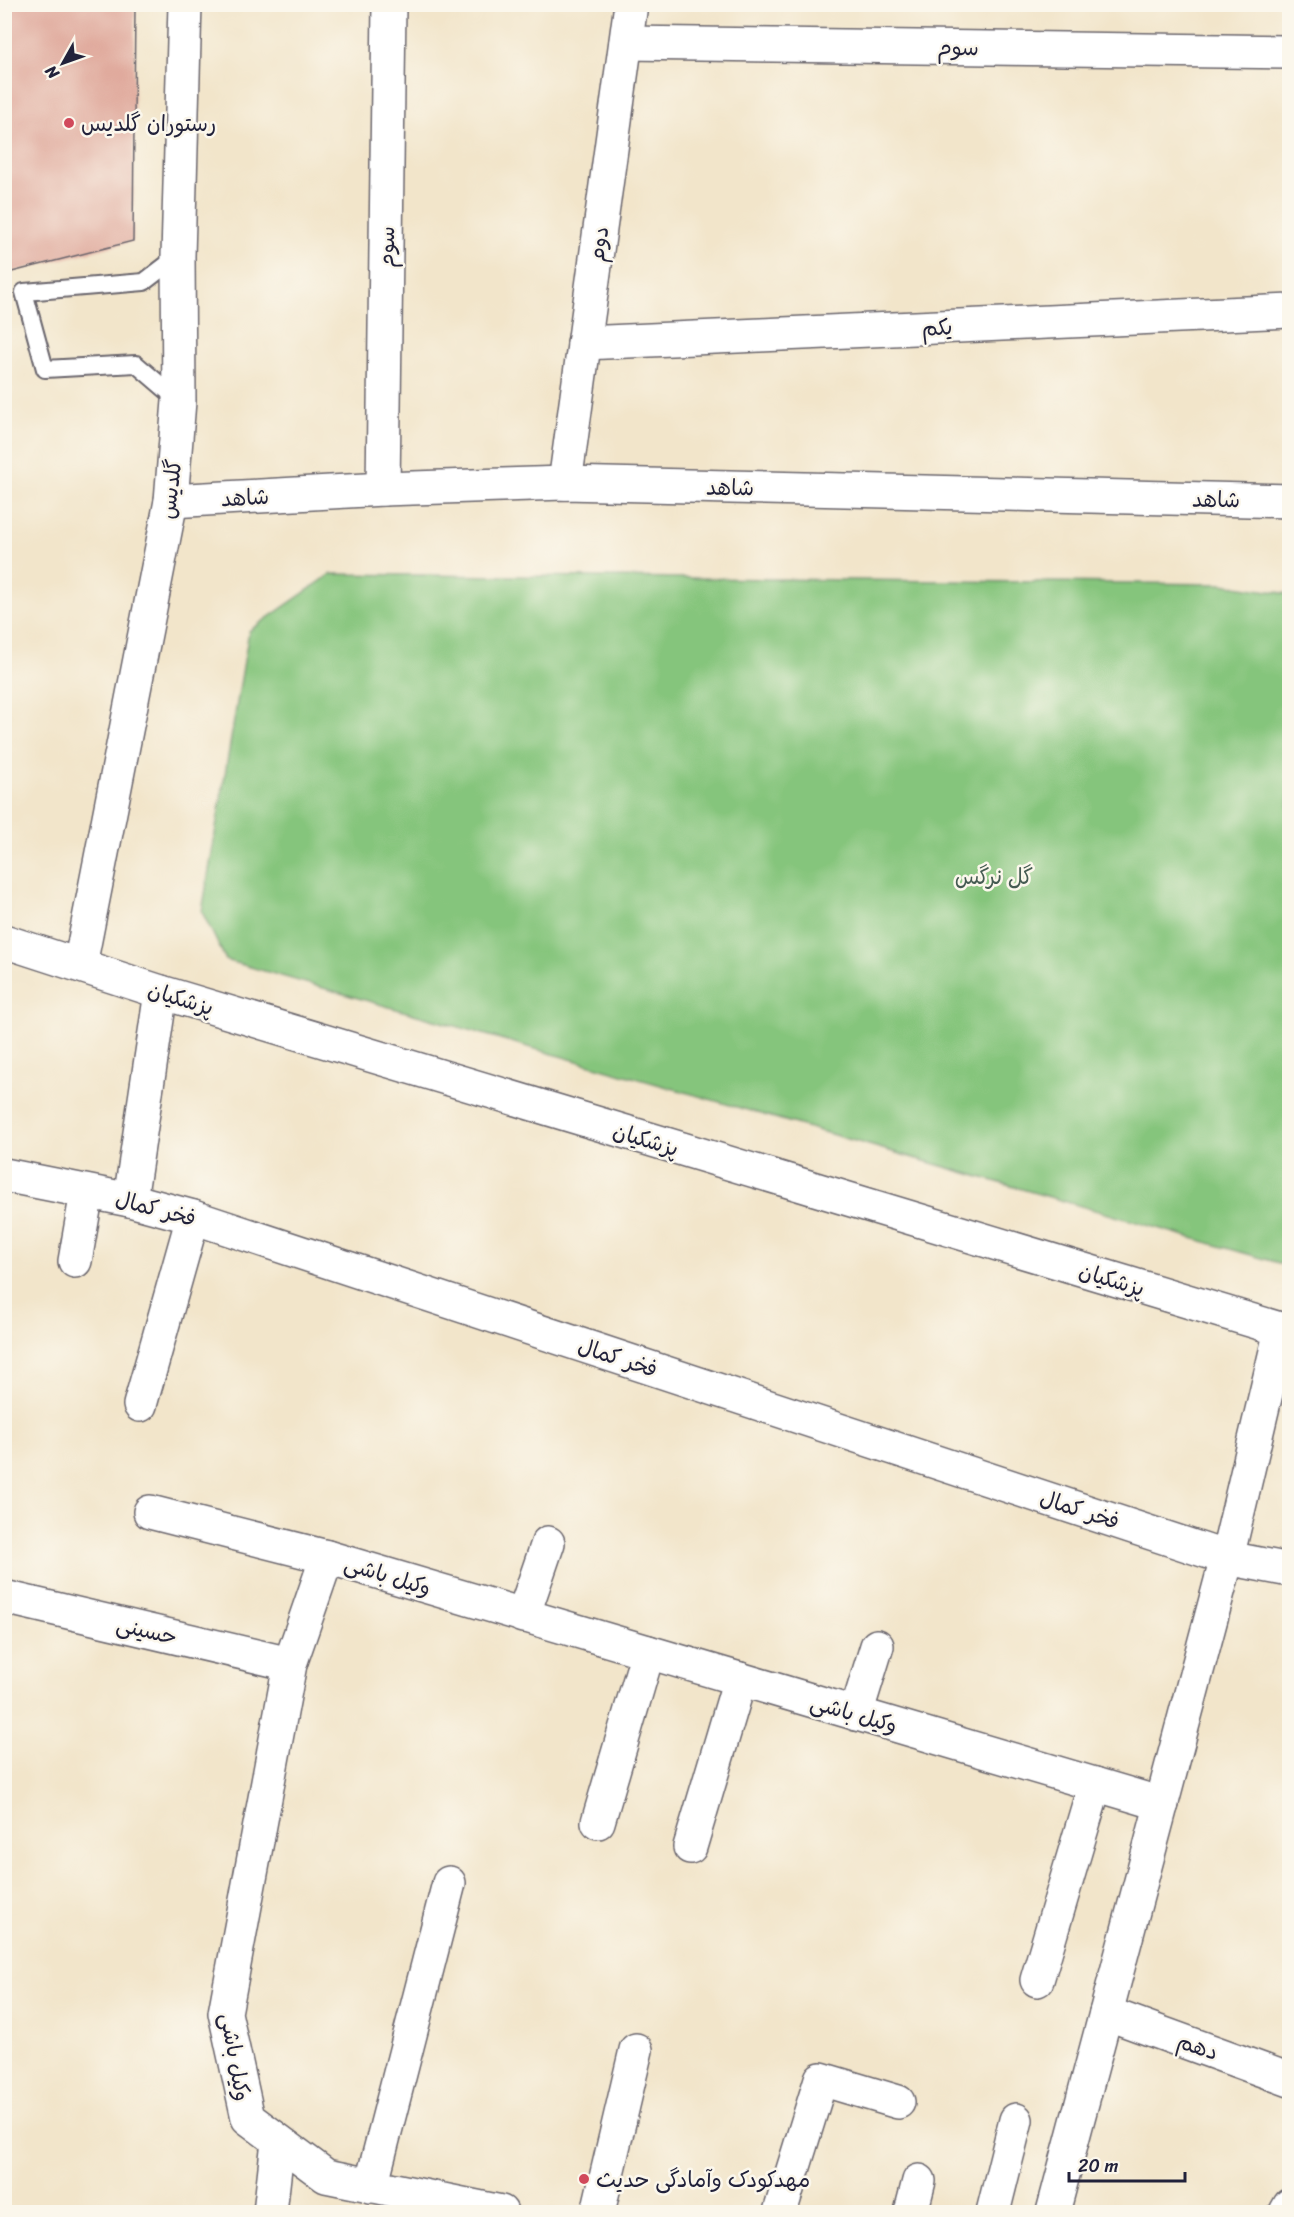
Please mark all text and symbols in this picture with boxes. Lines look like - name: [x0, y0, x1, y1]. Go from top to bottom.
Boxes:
- street label: سوم: [937, 28, 979, 67]
- north arrow: [33, 33, 93, 93]
- text: N: [37, 58, 67, 87]
- place label: رستوران گلدیس: [81, 104, 217, 143]
- marker: رستوران گلدیس: [62, 116, 76, 130]
- street label: دوم: [577, 224, 620, 264]
- street label: سوم: [367, 226, 406, 268]
- street label: یکم: [920, 307, 954, 348]
- street label: گلدیس: [147, 457, 194, 521]
- street label: شاهد: [706, 468, 754, 507]
- street label: شاهد: [220, 477, 270, 518]
- street label: شاهد: [1192, 480, 1240, 519]
- park label: گل نرگس: [955, 857, 1033, 896]
- street label: پزشکیان: [143, 970, 219, 1027]
- street label: پزشکیان: [608, 1111, 684, 1168]
- street label: فخر کمال: [111, 1179, 201, 1238]
- street label: پزشکیان: [1074, 1251, 1150, 1308]
- street label: فخر کمال: [573, 1326, 663, 1389]
- street label: فخر کمال: [1035, 1478, 1125, 1541]
- street label: وکیل باشی: [339, 1544, 436, 1607]
- street label: حسینی: [112, 1605, 181, 1656]
- street label: وکیل باشی: [806, 1682, 902, 1745]
- street label: وکیل باشی: [209, 2010, 262, 2104]
- street label: دهم: [1172, 2021, 1224, 2072]
- scale bar: [1069, 2145, 1184, 2183]
- text: 20 m: [1078, 2150, 1118, 2182]
- place label: مهدکودک وآمادگی حدیث: [596, 2160, 810, 2199]
- marker: مهدکودک وآمادگی حدیث: [577, 2172, 591, 2186]

